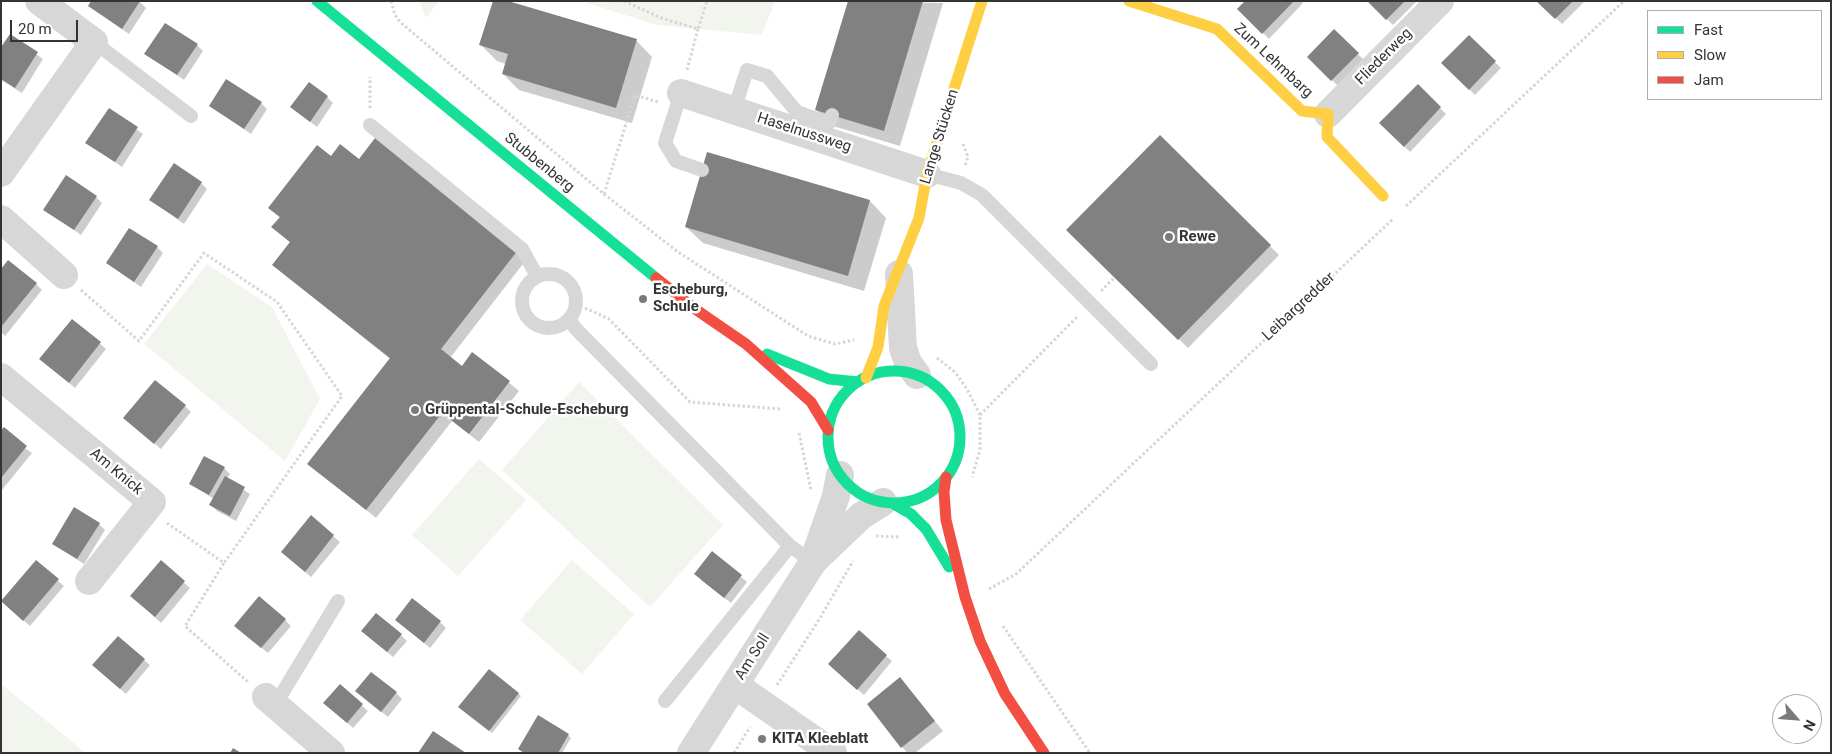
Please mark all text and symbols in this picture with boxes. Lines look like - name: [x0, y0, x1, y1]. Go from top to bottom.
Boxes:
- scale bar: [12, 10, 80, 42]
- legend: [1647, 10, 1822, 100]
- text: 20 m: [18, 20, 52, 38]
- street label: Zum Lehmbarg: [1230, 20, 1316, 102]
- text: Fast: [1694, 21, 1723, 39]
- street label: Fliederweg: [1352, 25, 1416, 89]
- text: Slow: [1694, 46, 1726, 64]
- text: Jam: [1694, 71, 1724, 89]
- street label: Lange Stücken: [917, 87, 963, 187]
- street label: Haselnussweg: [755, 109, 853, 157]
- street label: Stubbenberg: [500, 129, 578, 197]
- place label: Rewe: [1179, 228, 1216, 246]
- marker: Rewe: [1163, 231, 1175, 243]
- street label: Leibargredder: [1259, 269, 1339, 345]
- place label: Escheburg, Schule: [653, 281, 728, 316]
- marker: Escheburg, Schule: [637, 293, 649, 305]
- place label: Grüppental-Schule-Escheburg: [425, 401, 629, 419]
- marker: Grüppental-Schule-Escheburg: [409, 404, 421, 416]
- street label: Am Knick: [86, 445, 146, 499]
- street label: Am Soll: [732, 630, 774, 684]
- north arrow: [1772, 694, 1822, 744]
- text: N: [1800, 717, 1819, 733]
- place label: KITA Kleeblatt: [772, 730, 868, 748]
- marker: KITA Kleeblatt: [756, 733, 768, 745]

